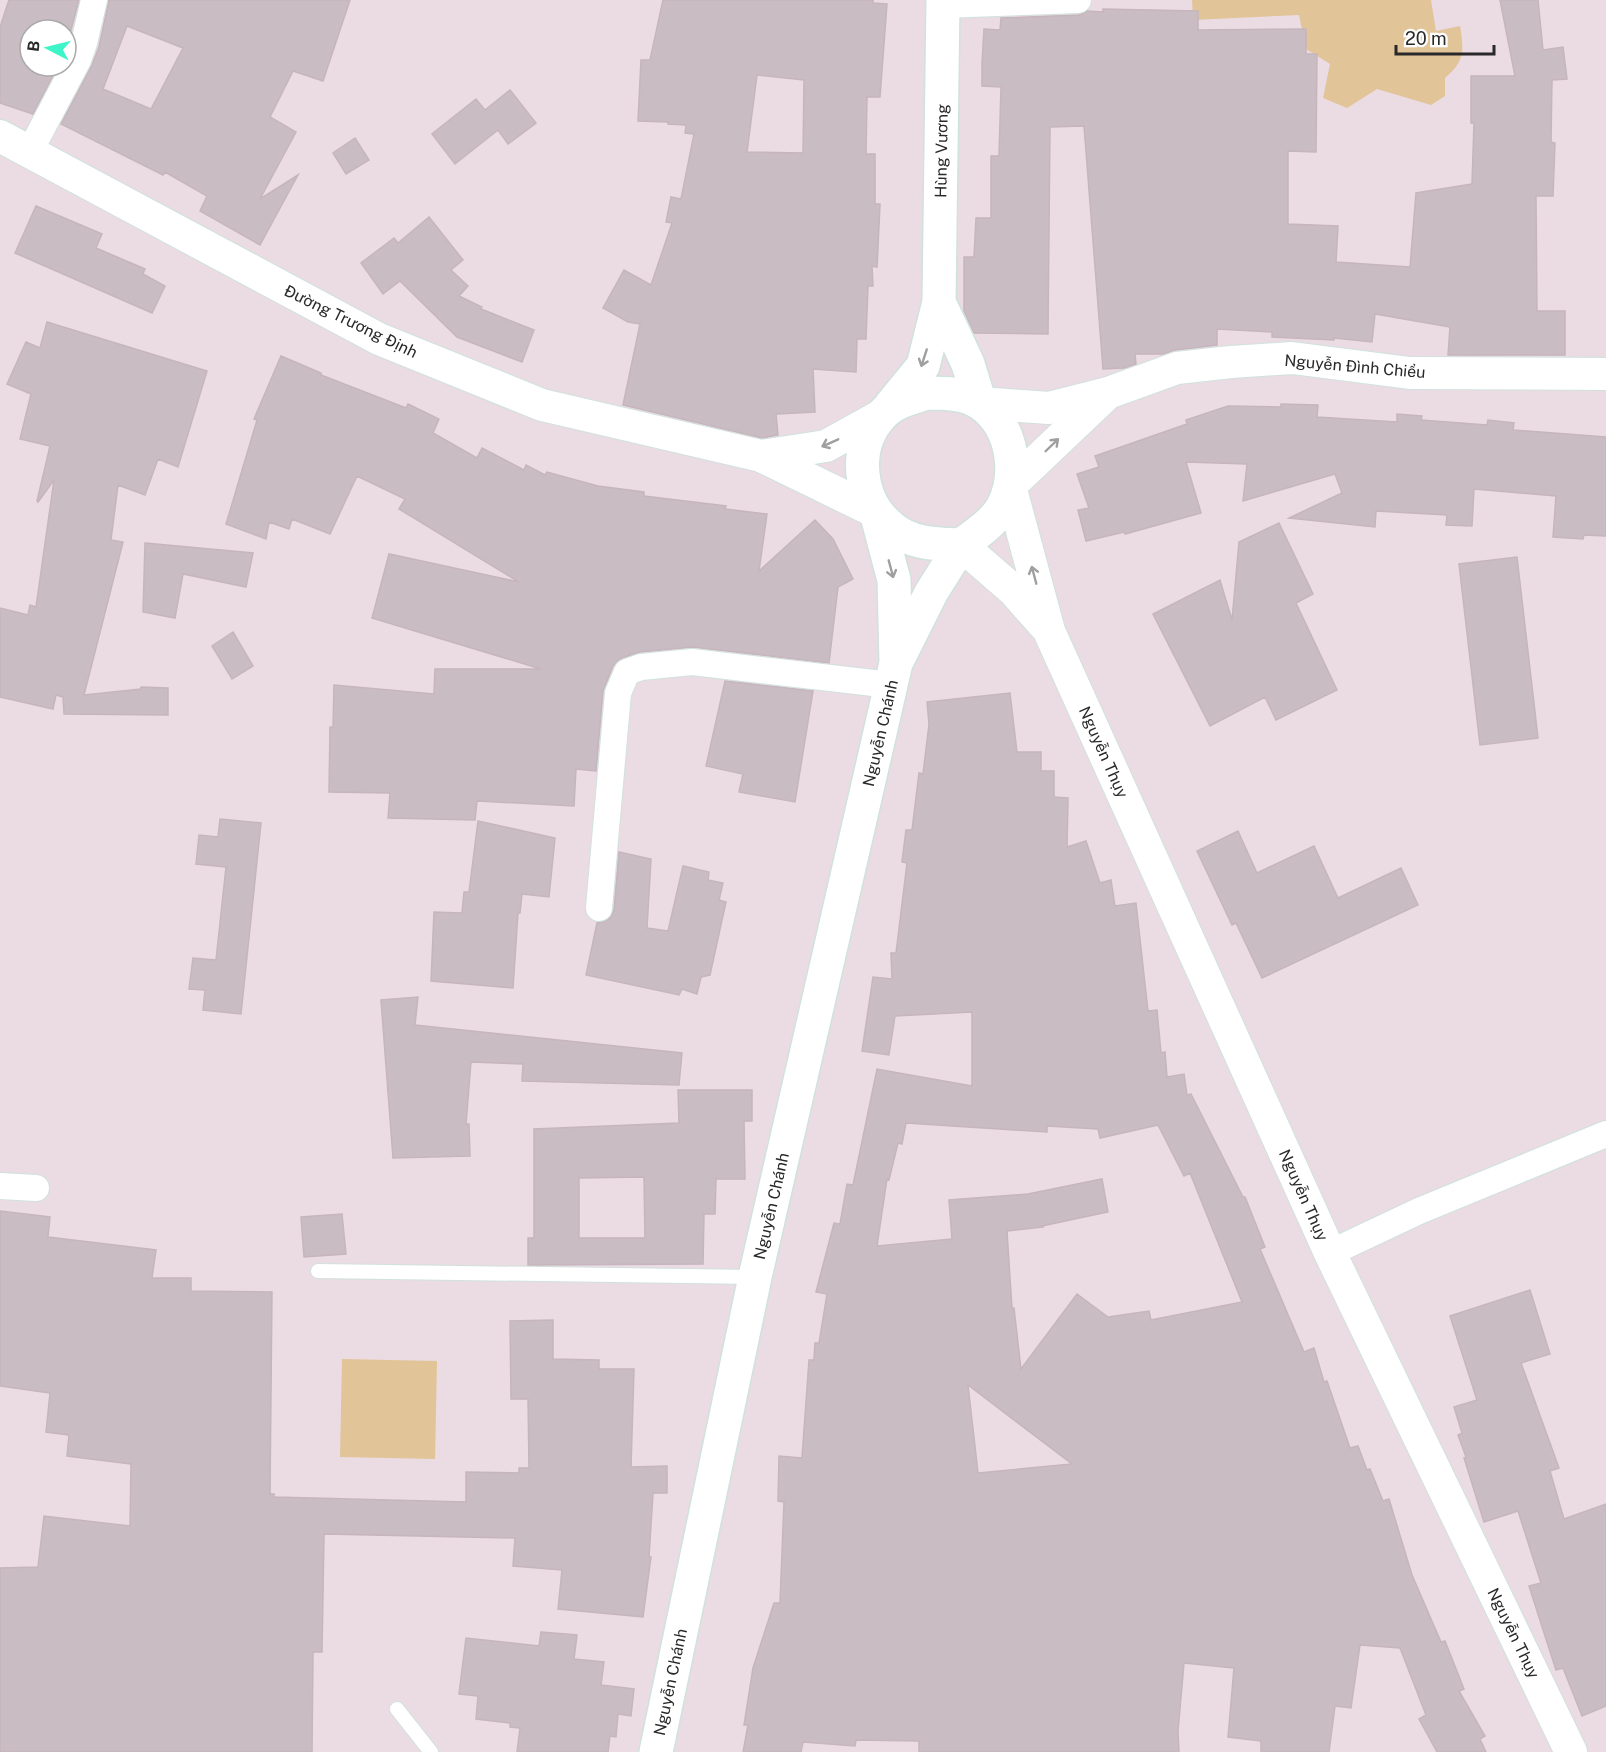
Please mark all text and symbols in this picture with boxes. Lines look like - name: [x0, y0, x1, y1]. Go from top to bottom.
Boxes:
- north arrow: [18, 18, 78, 78]
- scale bar: [1396, 18, 1494, 56]
- text: 20 m: [1405, 28, 1447, 49]
- text: B: [24, 40, 44, 53]
- street label: Hùng Vương: [931, 104, 952, 198]
- street label: Đường Trương Định: [281, 281, 421, 362]
- one-way arrow: [918, 349, 929, 368]
- street label: Nguyễn Đình Chiểu: [1284, 351, 1426, 382]
- one-way arrow: [822, 438, 840, 449]
- one-way arrow: [1045, 438, 1060, 452]
- one-way arrow: [886, 559, 897, 578]
- one-way arrow: [1028, 566, 1039, 585]
- street label: Nguyễn Chánh: [859, 678, 902, 788]
- street label: Nguyễn Thụy: [1075, 704, 1132, 801]
- street label: Nguyễn Thụy: [1275, 1147, 1332, 1244]
- street label: Nguyễn Chánh: [750, 1151, 793, 1261]
- street label: Nguyễn Thụy: [1484, 1585, 1544, 1682]
- street label: Nguyễn Chánh: [650, 1627, 691, 1737]

